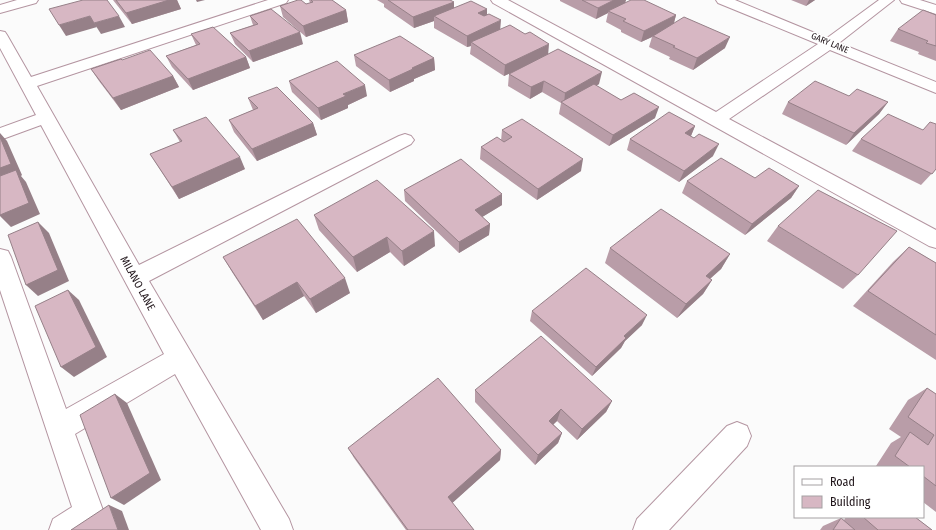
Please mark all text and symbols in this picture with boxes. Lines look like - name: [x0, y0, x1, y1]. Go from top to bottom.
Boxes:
- street label: GARY LANE: [810, 31, 850, 55]
- street label: MILANO LANE: [117, 254, 158, 313]
- legend: [794, 466, 924, 518]
- text: Road: [830, 475, 855, 489]
- text: Building: [830, 495, 871, 509]

